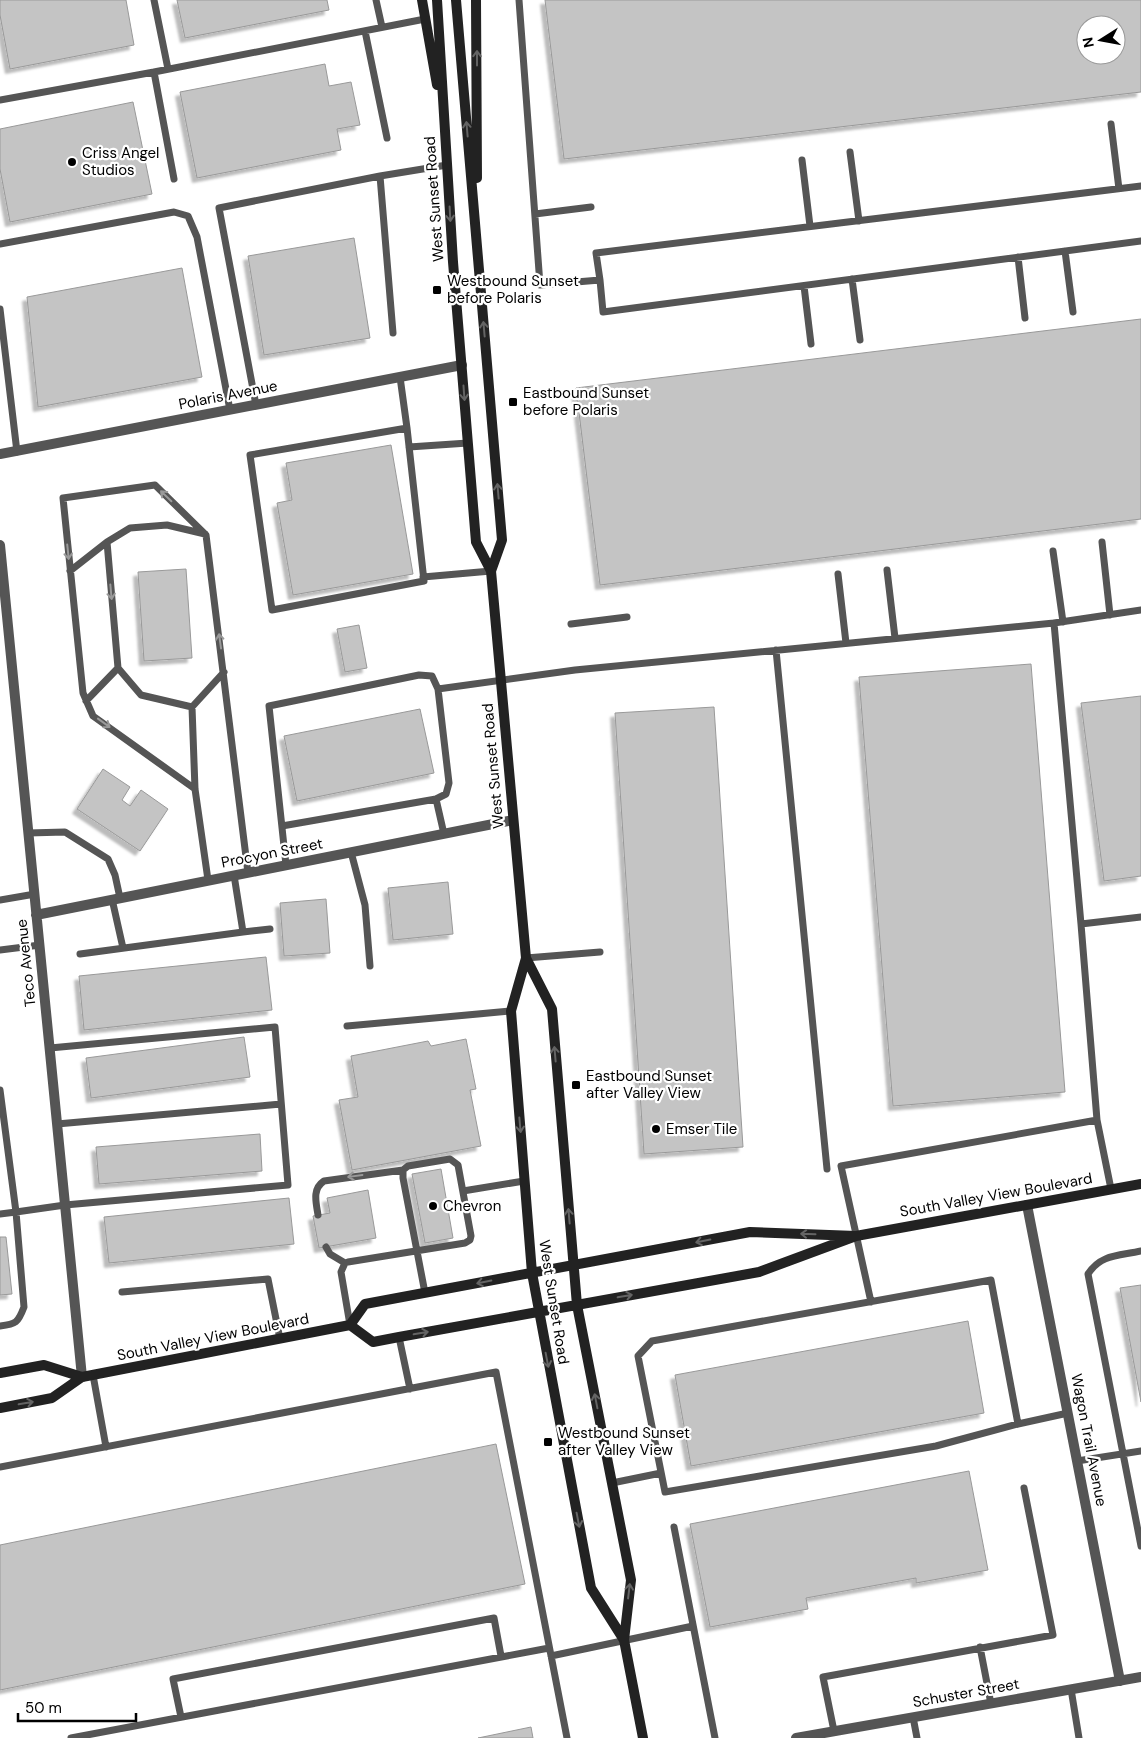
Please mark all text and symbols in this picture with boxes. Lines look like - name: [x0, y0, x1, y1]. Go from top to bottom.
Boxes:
- north arrow: [1076, 15, 1126, 65]
- text: N: [1078, 36, 1098, 49]
- one-way arrow: [472, 50, 482, 66]
- one-way arrow: [462, 121, 472, 137]
- street label: West Sunset Road: [420, 136, 448, 262]
- place label: Criss Angel Studios: [82, 143, 159, 180]
- marker: Criss Angel Studios: [66, 156, 78, 168]
- one-way arrow: [446, 205, 455, 221]
- place label: Westbound Sunset before Polaris: [447, 271, 579, 308]
- marker: Westbound Sunset before Polaris: [431, 284, 443, 296]
- one-way arrow: [480, 321, 489, 337]
- street label: Polaris Avenue: [177, 376, 279, 414]
- place label: Eastbound Sunset before Polaris: [523, 383, 649, 420]
- one-way arrow: [459, 385, 469, 401]
- marker: Eastbound Sunset before Polaris: [507, 396, 519, 408]
- one-way arrow: [494, 483, 503, 499]
- one-way arrow: [160, 490, 172, 502]
- one-way arrow: [63, 543, 73, 559]
- one-way arrow: [107, 584, 116, 600]
- one-way arrow: [215, 633, 225, 649]
- street label: West Sunset Road: [478, 702, 508, 830]
- one-way arrow: [97, 718, 111, 728]
- street label: Procyon Street: [219, 833, 325, 873]
- street label: Teco Avenue: [11, 918, 41, 1008]
- one-way arrow: [551, 1047, 560, 1063]
- place label: Eastbound Sunset after Valley View: [586, 1066, 712, 1103]
- marker: Eastbound Sunset after Valley View: [570, 1079, 582, 1091]
- one-way arrow: [515, 1117, 524, 1133]
- place label: Emser Tile: [666, 1119, 737, 1139]
- marker: Emser Tile: [650, 1123, 662, 1135]
- street label: South Valley View Boulevard: [898, 1168, 1094, 1222]
- one-way arrow: [347, 1172, 363, 1182]
- place label: Chevron: [443, 1196, 501, 1216]
- marker: Chevron: [427, 1200, 439, 1212]
- one-way arrow: [564, 1209, 574, 1225]
- one-way arrow: [800, 1229, 816, 1238]
- one-way arrow: [695, 1236, 711, 1246]
- street label: West Sunset Road: [534, 1238, 574, 1366]
- one-way arrow: [476, 1277, 492, 1287]
- one-way arrow: [617, 1291, 633, 1301]
- street label: South Valley View Boulevard: [115, 1309, 311, 1365]
- one-way arrow: [412, 1328, 428, 1338]
- one-way arrow: [543, 1352, 552, 1368]
- street label: Wagon Trail Avenue: [1066, 1372, 1112, 1508]
- one-way arrow: [590, 1394, 600, 1410]
- one-way arrow: [18, 1398, 34, 1408]
- place label: Westbound Sunset after Valley View: [558, 1423, 690, 1460]
- marker: Westbound Sunset after Valley View: [542, 1436, 554, 1448]
- one-way arrow: [573, 1511, 583, 1527]
- one-way arrow: [624, 1584, 634, 1600]
- street label: Schuster Street: [911, 1674, 1021, 1712]
- scale bar: [18, 1690, 135, 1722]
- text: 50 m: [25, 1698, 62, 1718]

